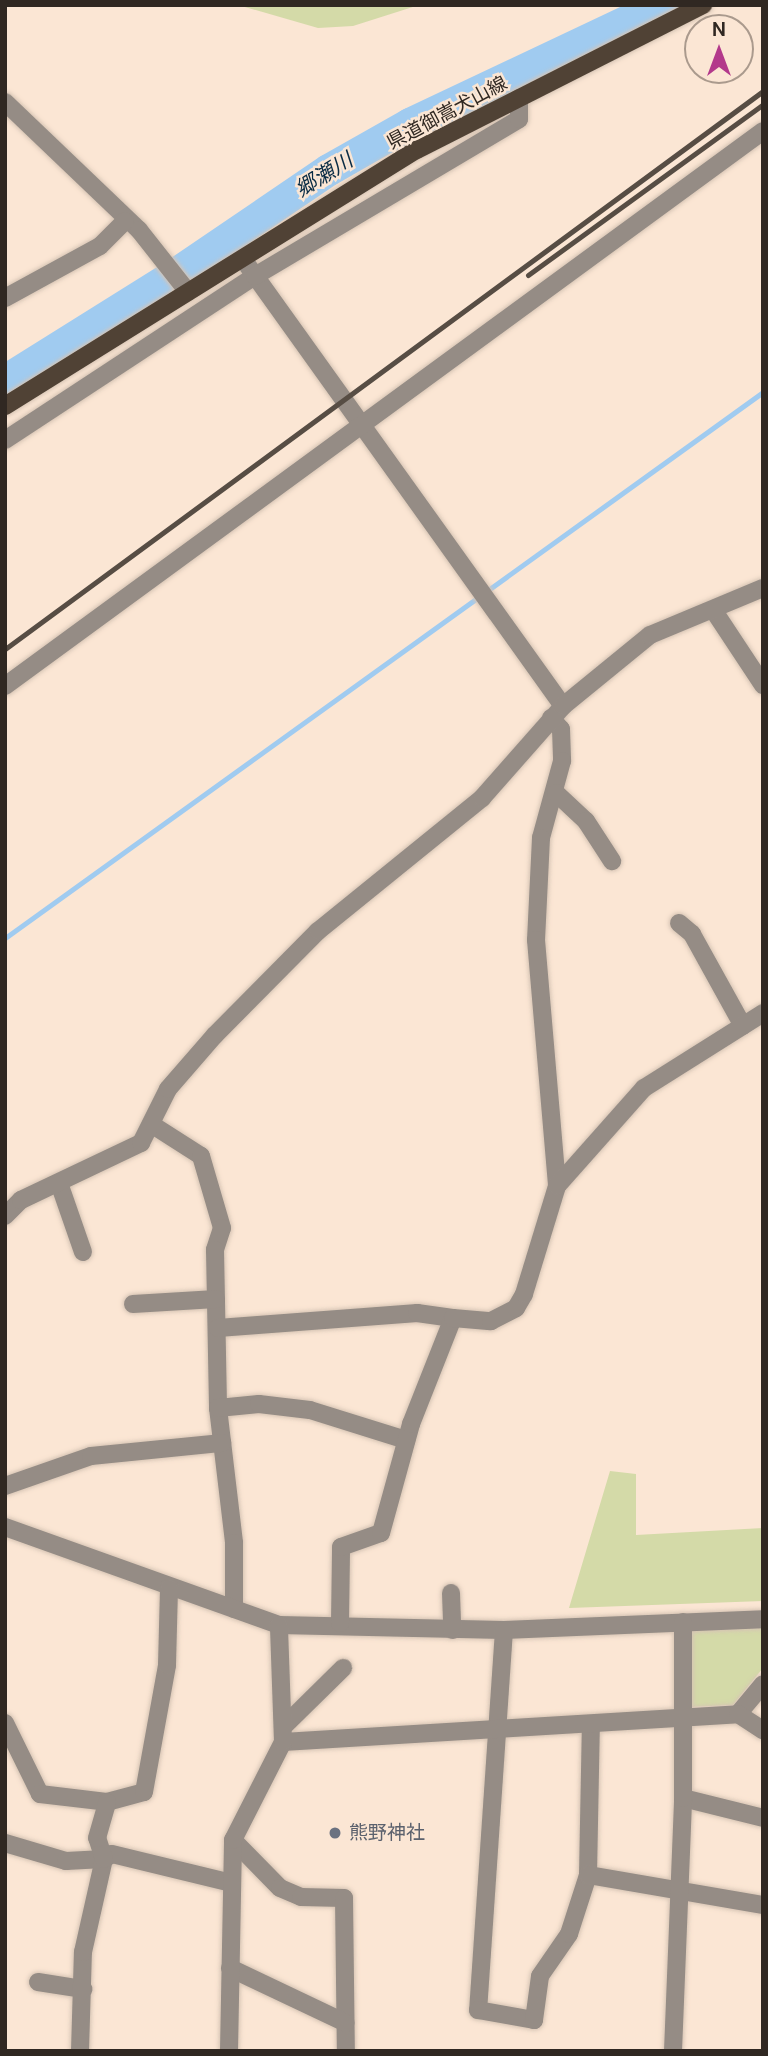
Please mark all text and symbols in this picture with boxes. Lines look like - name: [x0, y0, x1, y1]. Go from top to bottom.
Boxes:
- north arrow: [684, 14, 754, 84]
- text: N: [712, 17, 726, 42]
- street label: 県道御嵩犬山線: [383, 72, 511, 154]
- water label: 郷瀬川: [291, 148, 357, 202]
- place label: 熊野神社: [349, 1822, 425, 1844]
- marker: 熊野神社: [327, 1825, 343, 1841]

